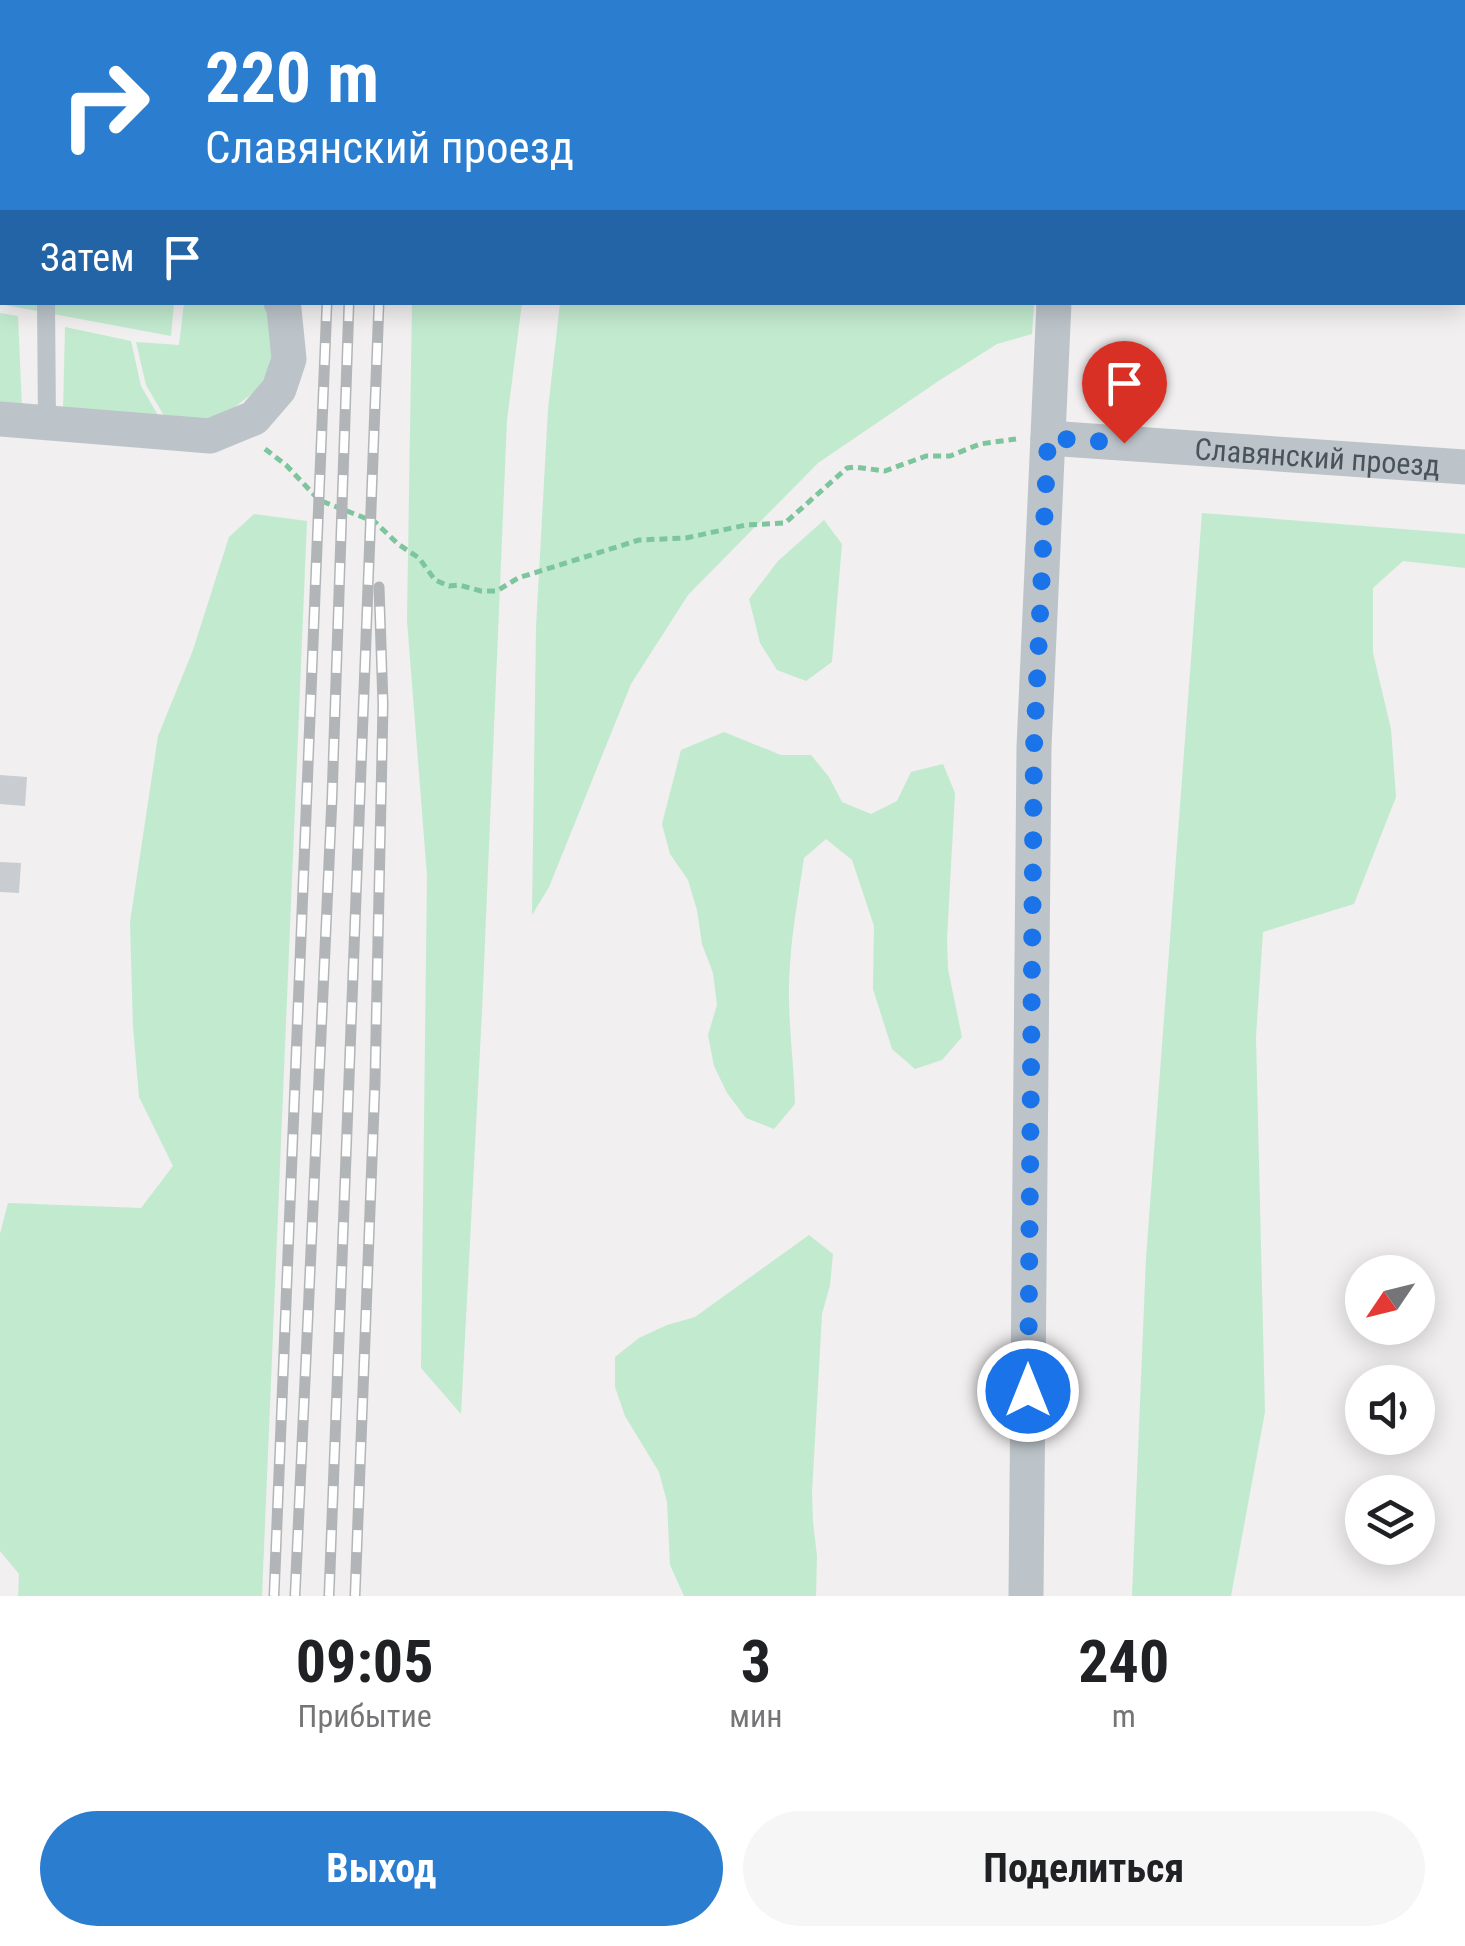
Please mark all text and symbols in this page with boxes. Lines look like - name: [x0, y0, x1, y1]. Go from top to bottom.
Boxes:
- text: 220 m: [205, 37, 379, 119]
- icon: right: [40, 40, 170, 170]
- text: Славянский проезд: [205, 121, 574, 174]
- icon: arrive: [155, 230, 210, 285]
- text: Затем: [40, 236, 135, 280]
- pin: [1082, 341, 1167, 444]
- icon: arrive: [1097, 356, 1152, 411]
- street label: Славянский проезд: [1193, 431, 1441, 483]
- north arrow: [1345, 1255, 1435, 1345]
- map controls: [1345, 1255, 1435, 1565]
- position arrow: [976, 1339, 1080, 1443]
- button: sound: [1345, 1365, 1435, 1455]
- button: layers: [1345, 1475, 1435, 1565]
- text: 09:05: [296, 1626, 433, 1697]
- text: 3: [741, 1626, 771, 1697]
- text: 240: [1078, 1626, 1169, 1697]
- text: Прибытие: [298, 1697, 432, 1735]
- text: мин: [729, 1697, 782, 1735]
- text: m: [1112, 1697, 1136, 1735]
- button: Выход: [40, 1811, 723, 1926]
- button: Поделиться: [743, 1811, 1425, 1926]

